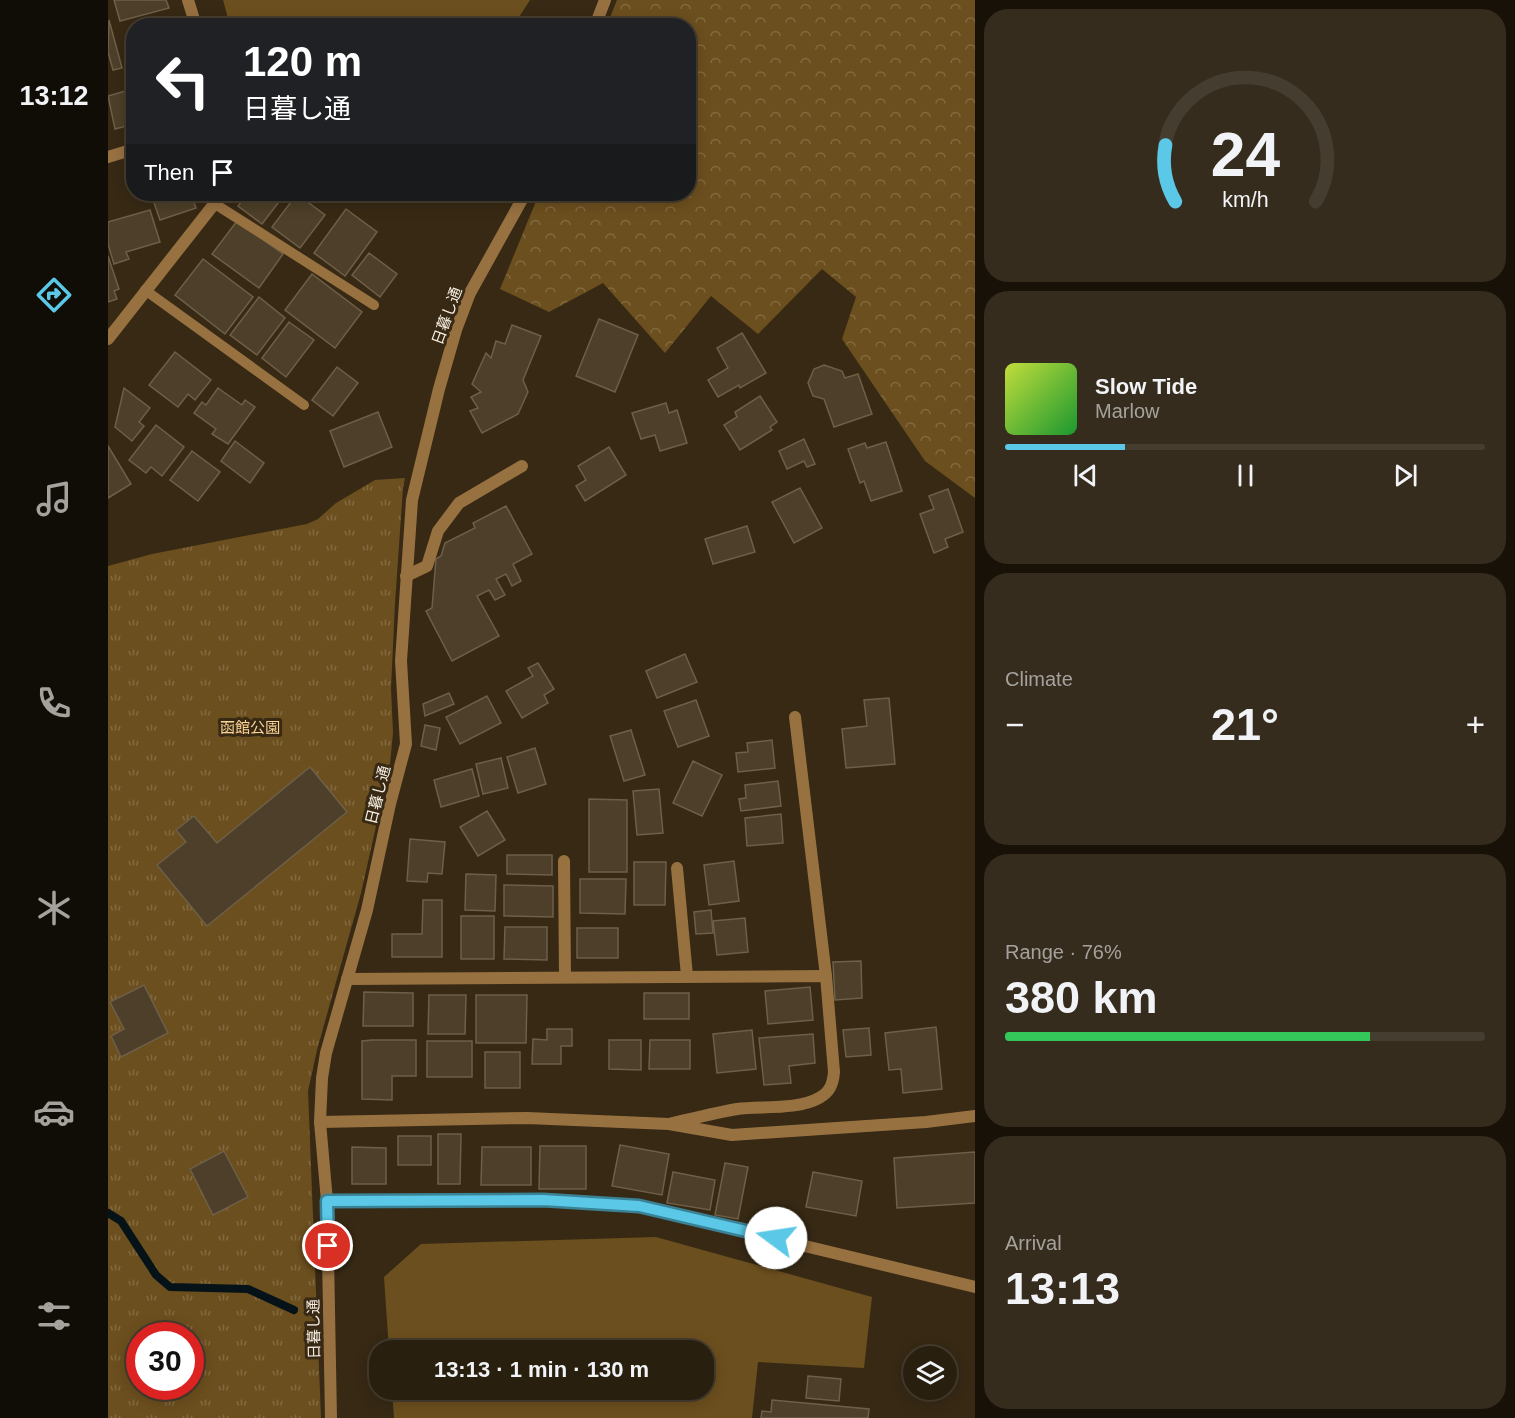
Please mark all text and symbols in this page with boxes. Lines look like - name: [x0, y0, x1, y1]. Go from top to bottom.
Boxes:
- text: 120 m: [243, 38, 362, 85]
- icon: left: [144, 42, 222, 120]
- text: 13:12: [19, 81, 89, 111]
- text: 日暮し通: [243, 94, 351, 124]
- text: 24: [1210, 121, 1280, 190]
- icon: arrive: [206, 156, 239, 189]
- text: Then: [144, 160, 194, 185]
- text: km/h: [1222, 189, 1268, 213]
- icon: directions: [33, 274, 75, 316]
- street label: 日暮し通: [428, 285, 465, 347]
- text: Slow Tide: [1095, 374, 1197, 399]
- text: Marlow: [1095, 400, 1159, 422]
- icon: previous: [1069, 459, 1102, 492]
- icon: pause: [1229, 459, 1262, 492]
- icon: next: [1389, 459, 1422, 492]
- icon: music: [33, 478, 75, 520]
- text: Climate: [1005, 668, 1073, 690]
- icon: phone: [33, 682, 75, 724]
- text: 21°: [1211, 699, 1279, 750]
- text: −: [1005, 706, 1024, 743]
- text: +: [1466, 706, 1485, 743]
- park label: 函館公園: [220, 719, 280, 736]
- street label: 日暮し通: [362, 764, 393, 826]
- icon: climate: [33, 887, 75, 929]
- text: Range · 76%: [1005, 941, 1122, 963]
- text: 380 km: [1005, 972, 1158, 1023]
- icon: car: [33, 1091, 75, 1133]
- position arrow: [744, 1206, 808, 1270]
- pin: [302, 1220, 353, 1271]
- icon: arrive: [311, 1229, 344, 1262]
- text: Arrival: [1005, 1232, 1062, 1254]
- text: 13:13: [1005, 1263, 1120, 1314]
- icon: filters: [33, 1295, 75, 1337]
- street label: 日暮し通: [304, 1299, 323, 1359]
- speed limit sign: 30: [126, 1322, 204, 1400]
- map controls: [903, 1346, 957, 1400]
- button: layers: [903, 1346, 957, 1400]
- text: 13:13 · 1 min · 130 m: [434, 1357, 649, 1382]

